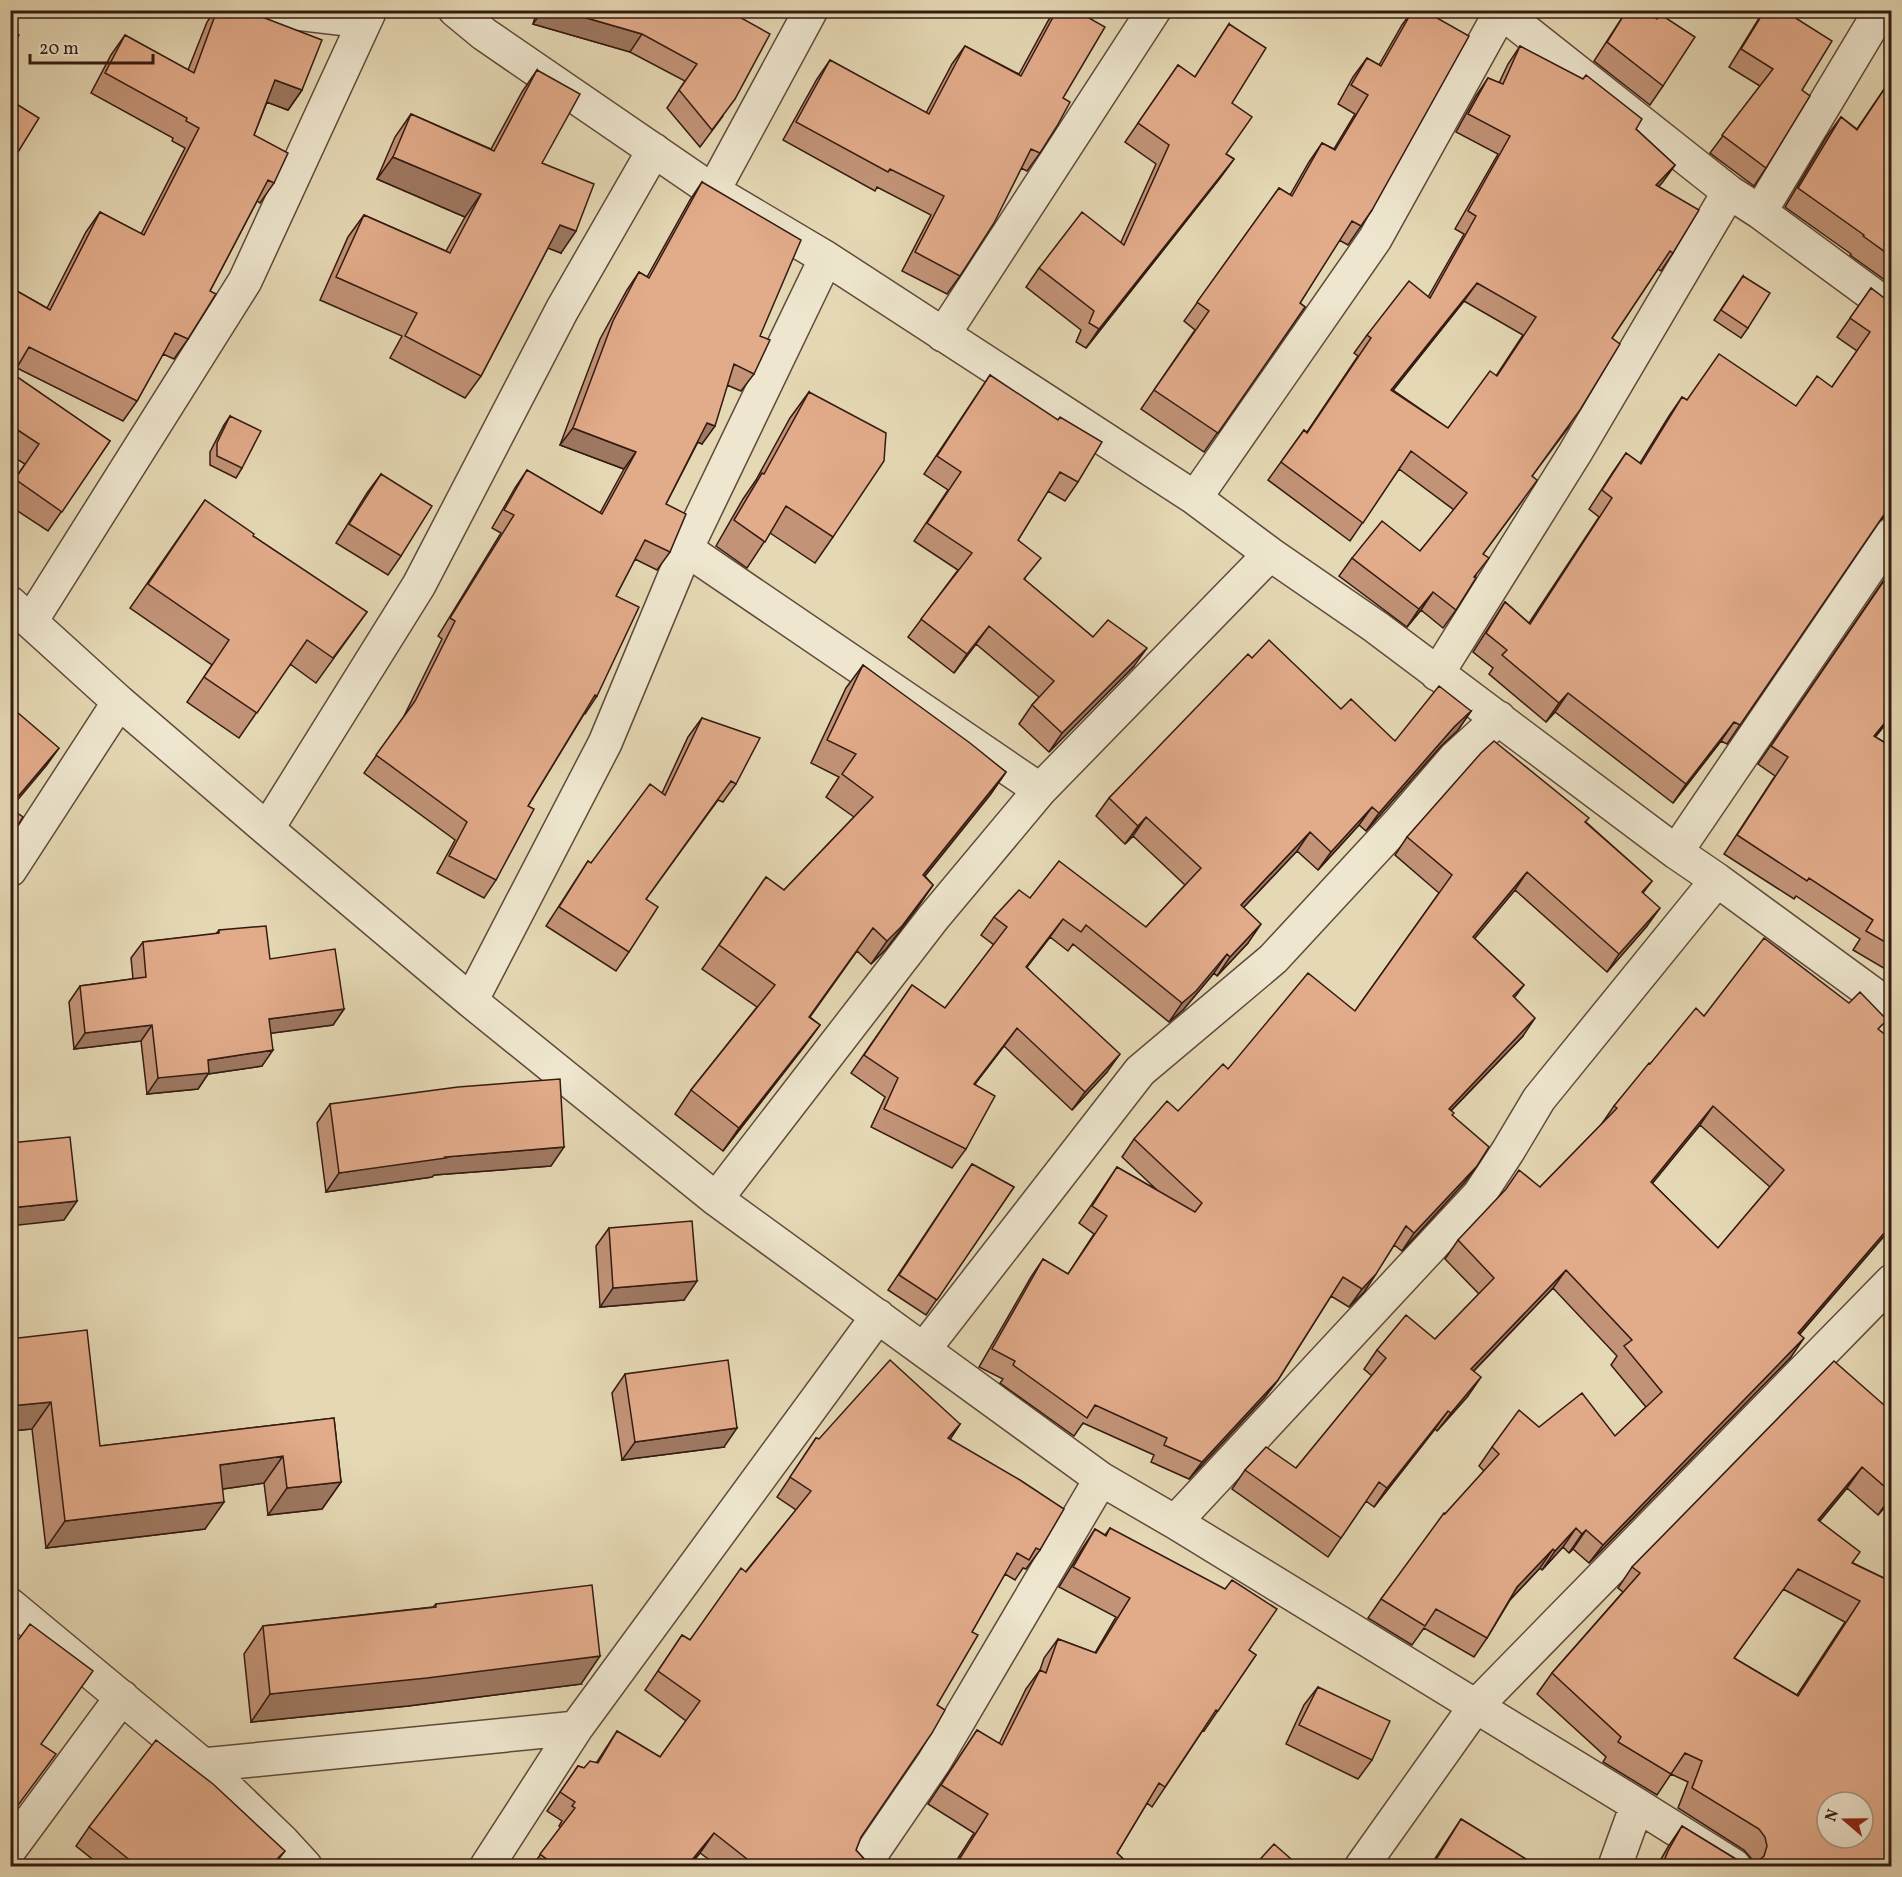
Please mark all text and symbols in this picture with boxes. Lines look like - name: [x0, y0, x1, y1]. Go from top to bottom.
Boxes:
- scale bar: [30, 27, 153, 65]
- text: 20 m: [39, 37, 79, 62]
- north arrow: [1815, 1790, 1875, 1850]
- text: N: [1820, 1806, 1845, 1825]

